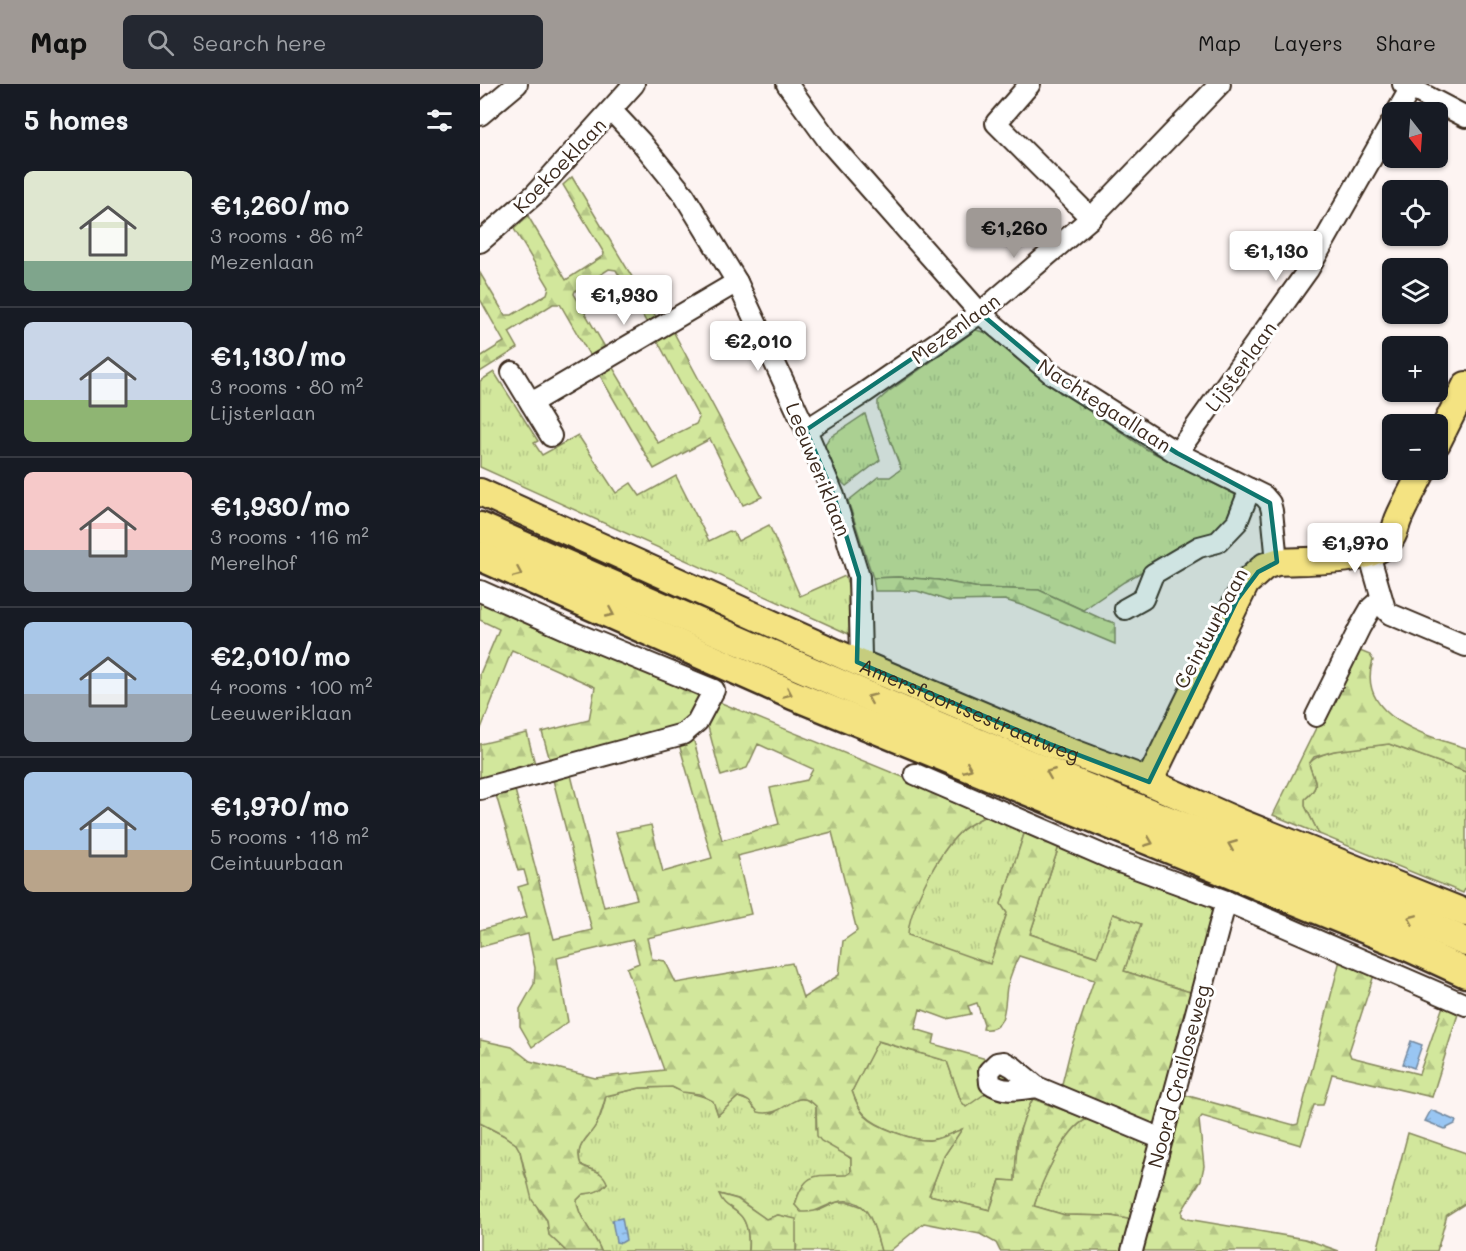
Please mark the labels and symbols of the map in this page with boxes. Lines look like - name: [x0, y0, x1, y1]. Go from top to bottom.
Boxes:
- north arrow: [1382, 102, 1448, 168]
- street label: Koekoeklaan: [507, 112, 611, 218]
- pin: €1,260: [965, 208, 1063, 259]
- pin: €1,130: [1227, 231, 1325, 282]
- pin: €1,930: [575, 275, 673, 326]
- street label: Mezenlaan: [905, 287, 1005, 369]
- street label: Lijsterlaan: [1199, 316, 1281, 416]
- pin: €2,010: [709, 321, 807, 372]
- street label: Nachtegaallaan: [1033, 352, 1177, 458]
- street label: Leeuweriklaan: [780, 398, 858, 540]
- pin: €1,970: [1306, 523, 1404, 574]
- street label: Ceintuurbaan: [1167, 563, 1253, 693]
- one-way arrow: [512, 565, 523, 577]
- one-way arrow: [604, 606, 615, 618]
- street label: Amersfoortsestraatweg: [856, 652, 1084, 767]
- one-way arrow: [782, 686, 793, 698]
- one-way arrow: [866, 693, 877, 705]
- one-way arrow: [962, 761, 973, 773]
- one-way arrow: [1046, 768, 1057, 780]
- one-way arrow: [1143, 834, 1153, 847]
- one-way arrow: [1227, 840, 1238, 852]
- one-way arrow: [1408, 914, 1419, 926]
- street label: Noord Crailoseweg: [1141, 981, 1215, 1171]

